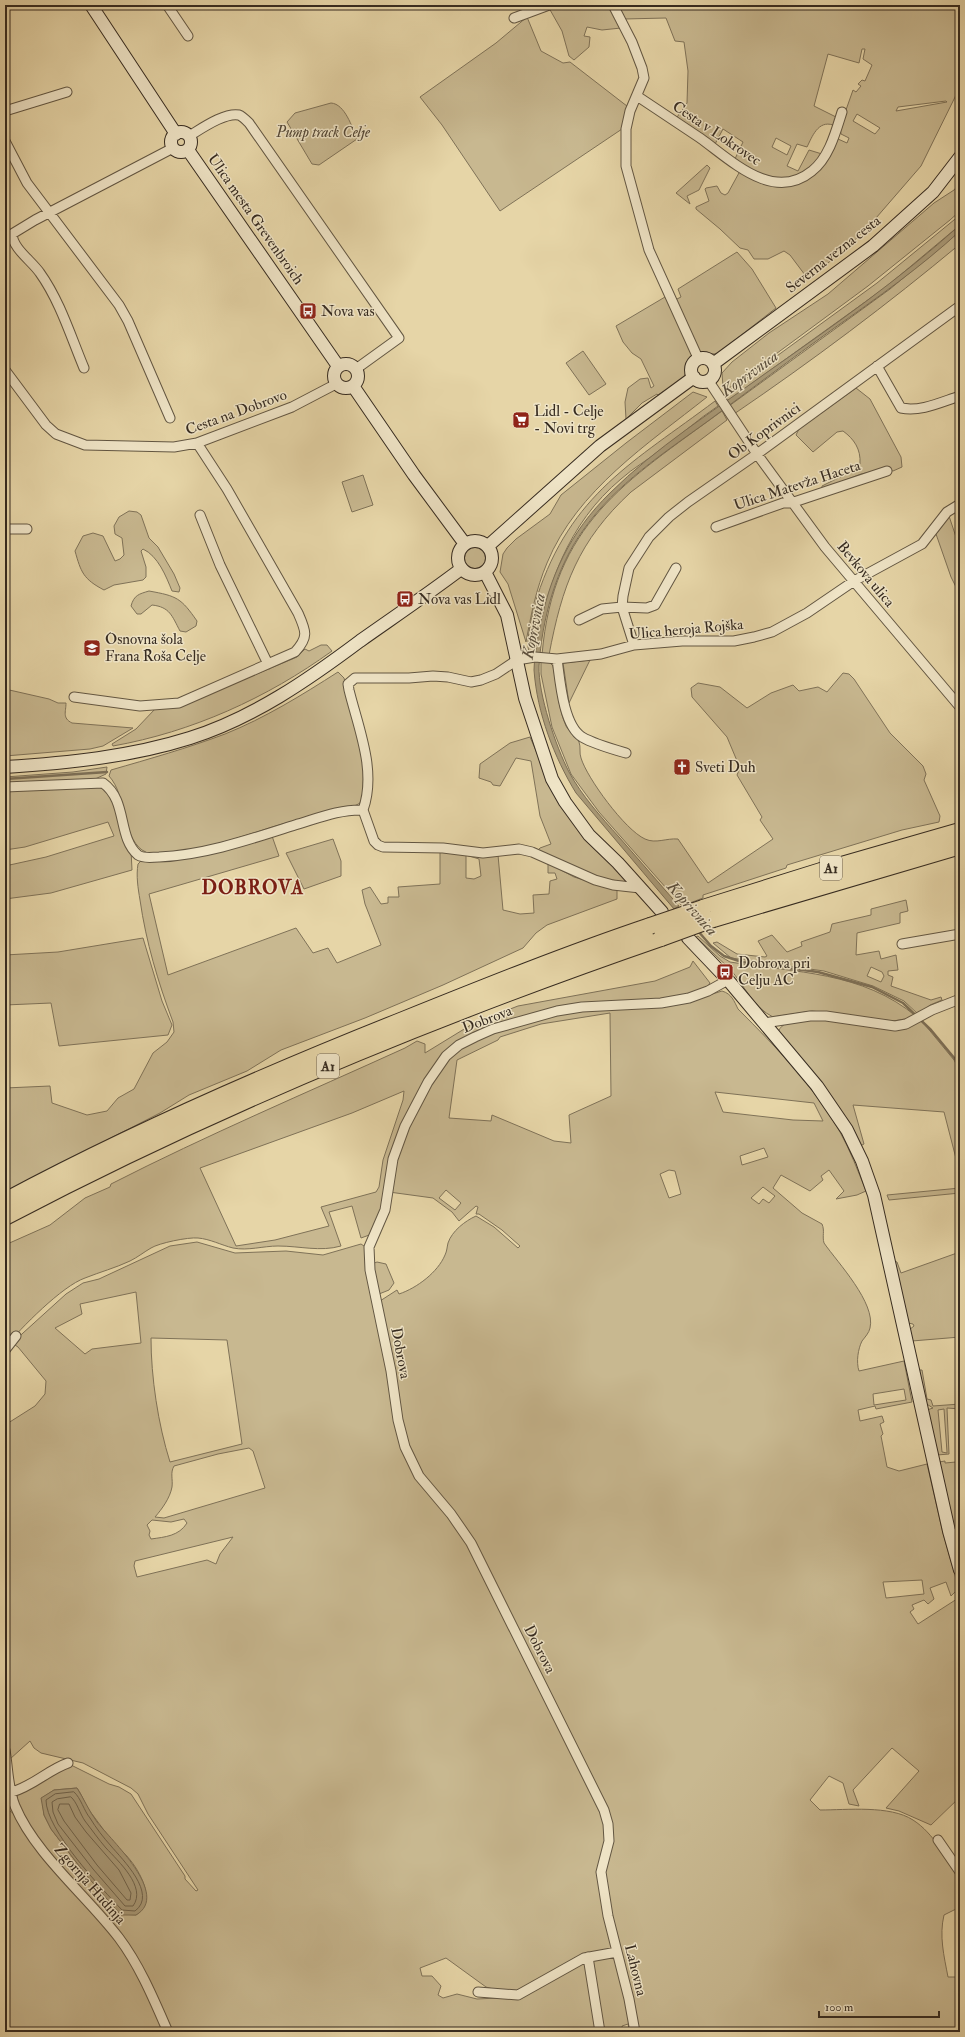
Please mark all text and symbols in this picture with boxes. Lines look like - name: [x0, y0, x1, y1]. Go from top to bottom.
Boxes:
- street label: Cesta v Lokrovec: [669, 97, 765, 170]
- park label: Pump track Celje: [275, 123, 371, 142]
- street label: Ulica mesta Grevenbroich: [203, 150, 308, 289]
- street label: Severna vezna cesta: [782, 211, 885, 297]
- bus stop icon: Nova vas: [298, 301, 318, 321]
- place label: Nova vas: [321, 302, 375, 321]
- water label: Koprivnica: [716, 346, 782, 402]
- street label: Cesta na Dobrovo: [183, 385, 290, 440]
- street label: Ob Koprivnici: [724, 399, 805, 465]
- place label: Lidl - Celje - Novi trg: [534, 402, 604, 438]
- supermarket icon: Lidl - Celje - Novi trg: [511, 410, 531, 430]
- street label: Ulica Matevža Haceta: [731, 456, 864, 515]
- street label: Bevkova ulica: [833, 538, 899, 612]
- bus stop icon: Nova vas Lidl: [395, 589, 415, 609]
- place label: Nova vas Lidl: [418, 590, 501, 609]
- water label: Koprivnica: [518, 592, 550, 662]
- street label: Ulica heroja Rojška: [628, 615, 745, 644]
- place label: Osnovna šola Frana Roša Celje: [105, 630, 206, 666]
- school or university icon: Osnovna šola Frana Roša Celje: [82, 638, 102, 658]
- church icon: Sveti Duh: [672, 757, 692, 777]
- place label: Sveti Duh: [695, 758, 756, 777]
- road number: A1: [820, 856, 842, 880]
- district label: DOBROVA: [202, 876, 304, 900]
- water label: Koprivnica: [662, 877, 722, 940]
- place label: Dobrova pri Celju AC: [738, 954, 810, 990]
- bus stop icon: Dobrova pri Celju AC: [715, 962, 735, 982]
- street label: Dobrova: [460, 1001, 516, 1038]
- road number: A1: [317, 1054, 339, 1078]
- street label: Dobrova: [386, 1326, 415, 1381]
- street label: Dobrova: [519, 1622, 560, 1677]
- street label: Zgornja Hudinja: [49, 1840, 130, 1929]
- street label: Lahovna: [620, 1942, 651, 1999]
- scale bar: [819, 1993, 939, 2019]
- text: 100 m: [825, 2000, 854, 2015]

